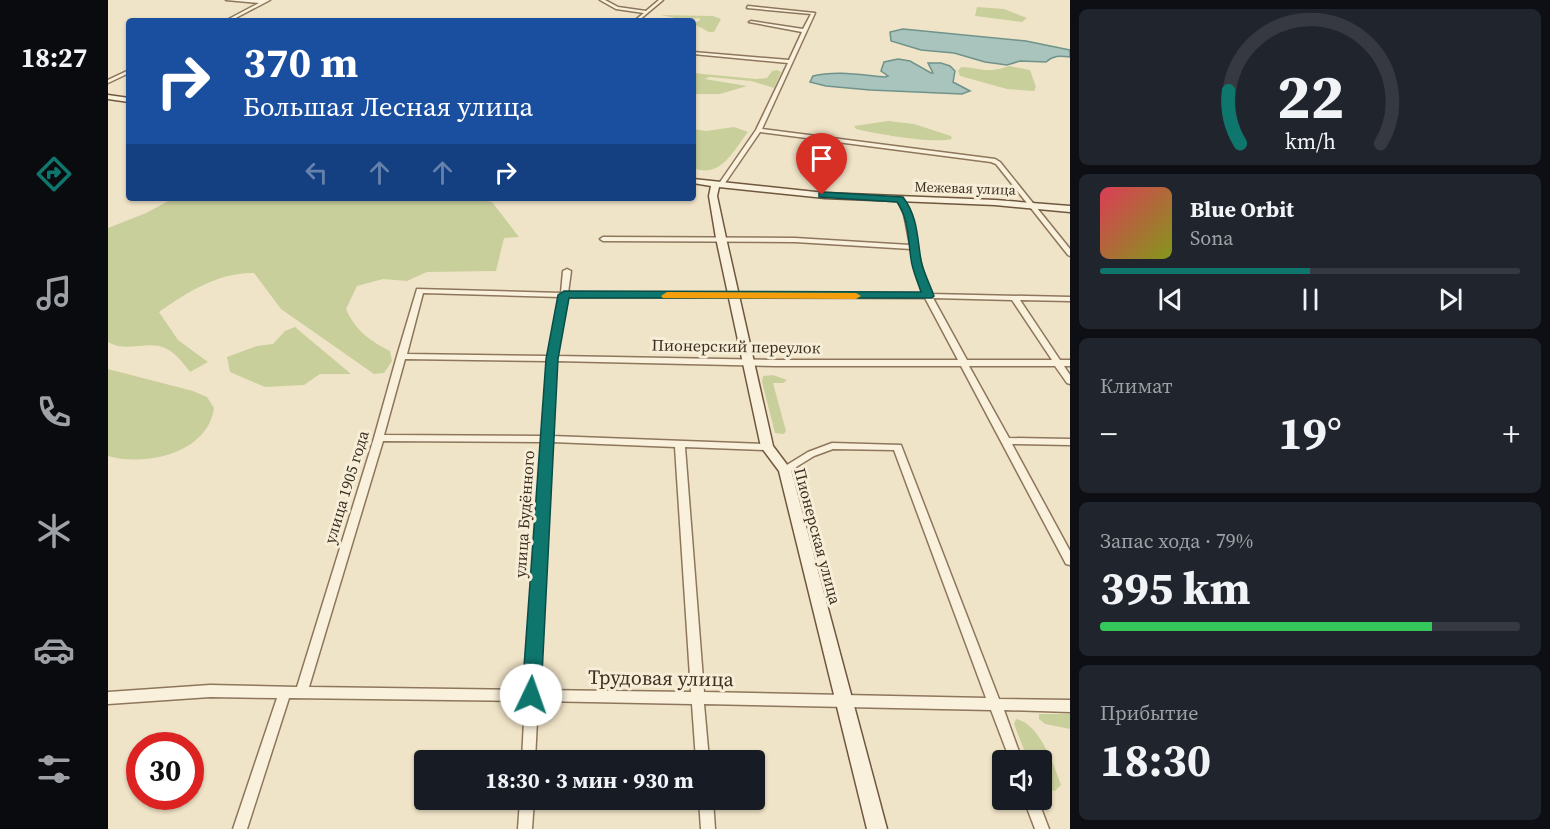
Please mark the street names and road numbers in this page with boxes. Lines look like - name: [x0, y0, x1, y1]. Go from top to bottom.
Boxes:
- street label: Межевая улица: [914, 176, 1017, 200]
- street label: Пионерский переулок: [651, 334, 821, 358]
- street label: улица 1905 года: [318, 427, 374, 546]
- street label: улица Будённого: [509, 449, 539, 579]
- street label: Пионерская улица: [789, 465, 847, 608]
- street label: Трудовая улица: [588, 663, 735, 693]

